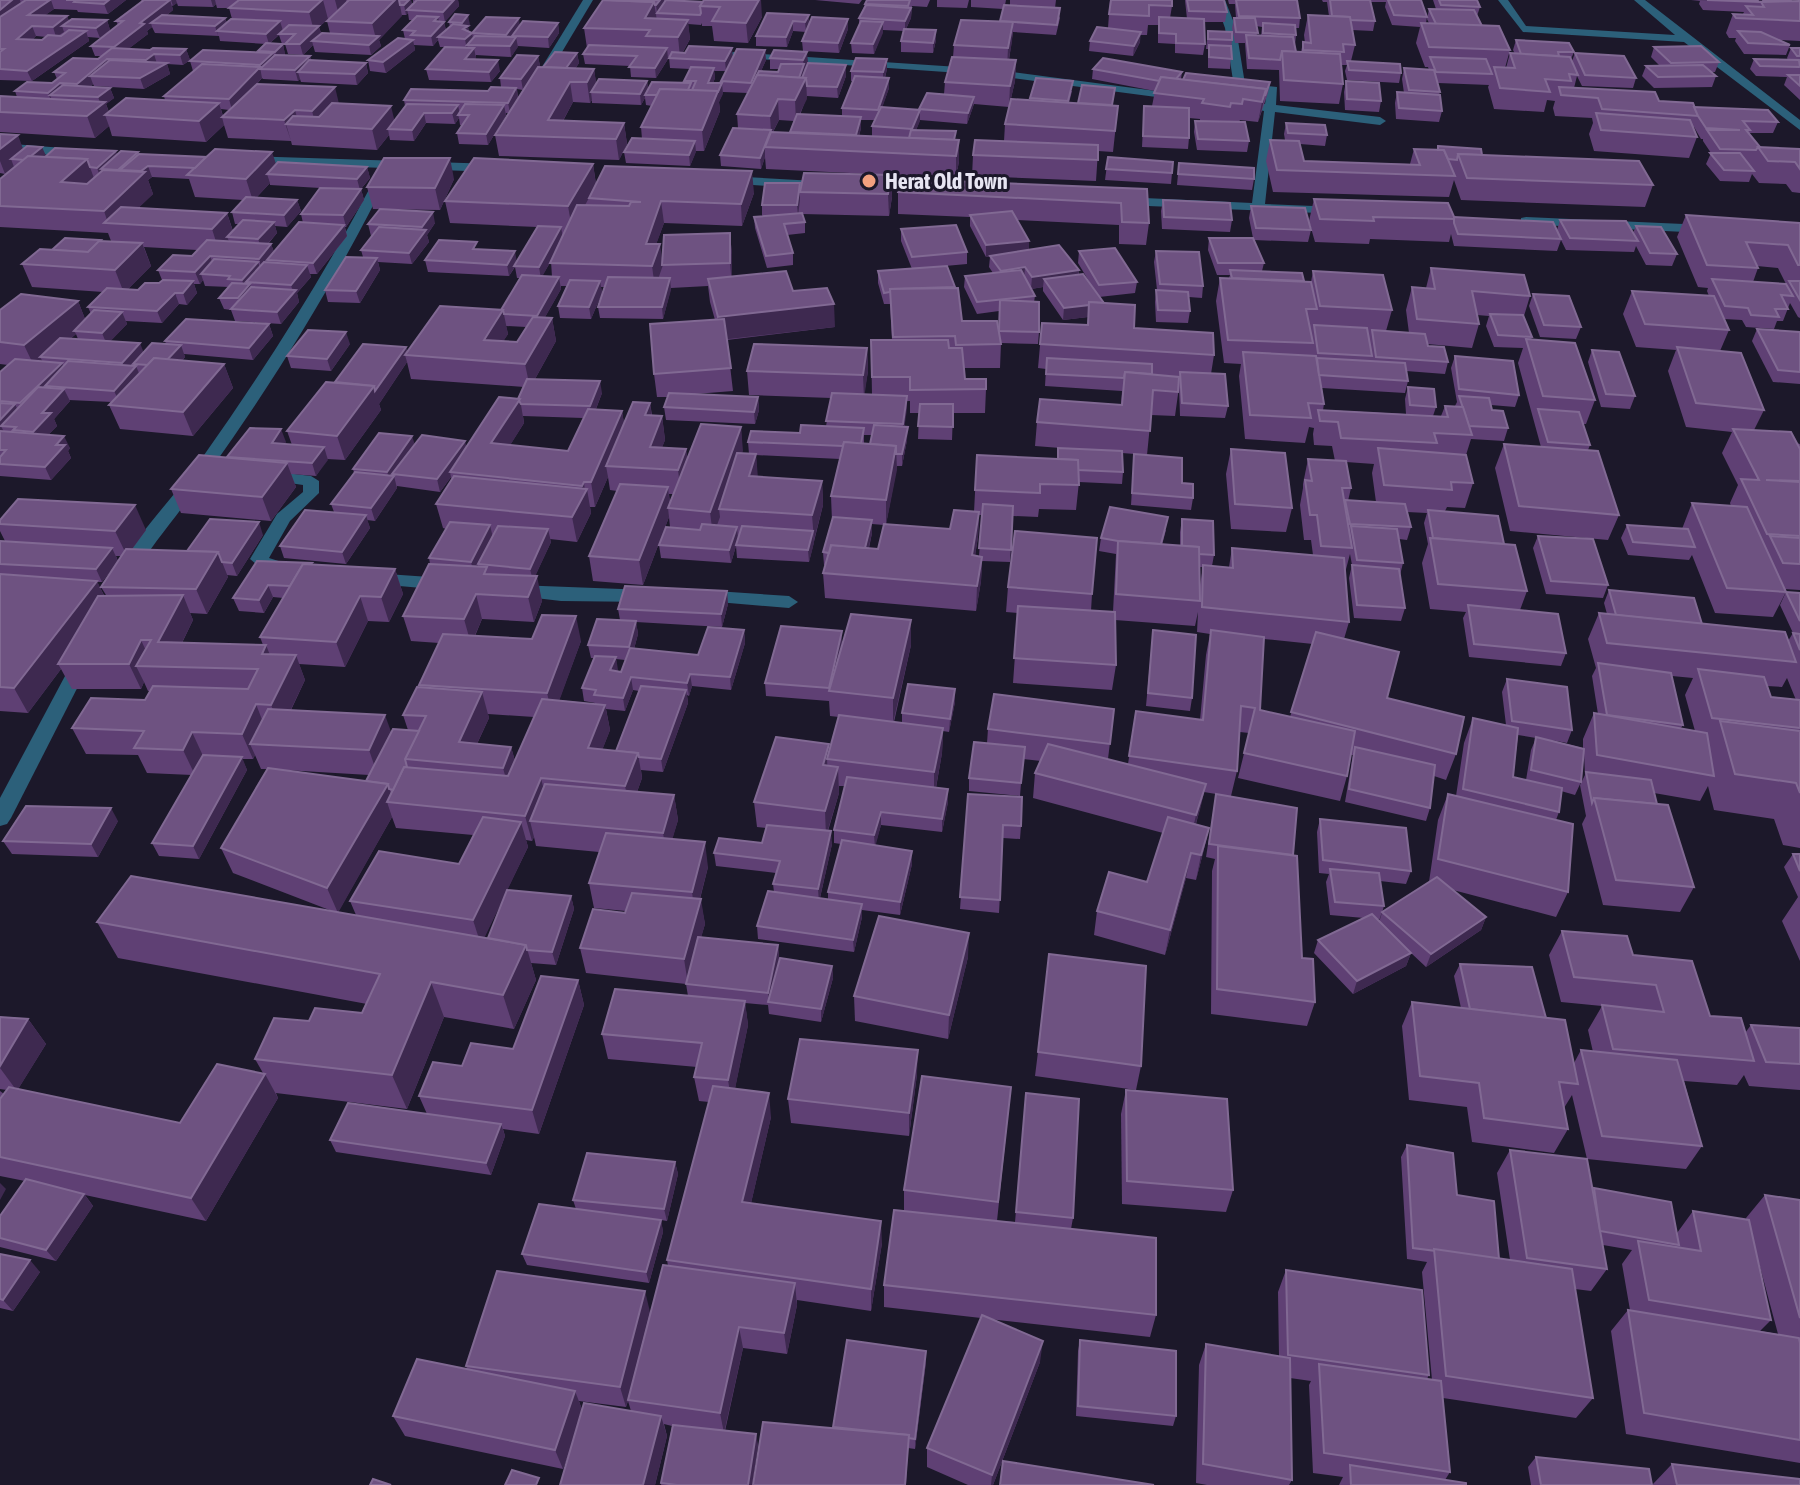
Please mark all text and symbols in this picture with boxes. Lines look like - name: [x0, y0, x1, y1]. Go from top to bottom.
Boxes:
- place label: Herat Old Town: [885, 168, 1008, 194]
- marker: Herat Old Town: [860, 172, 878, 190]

